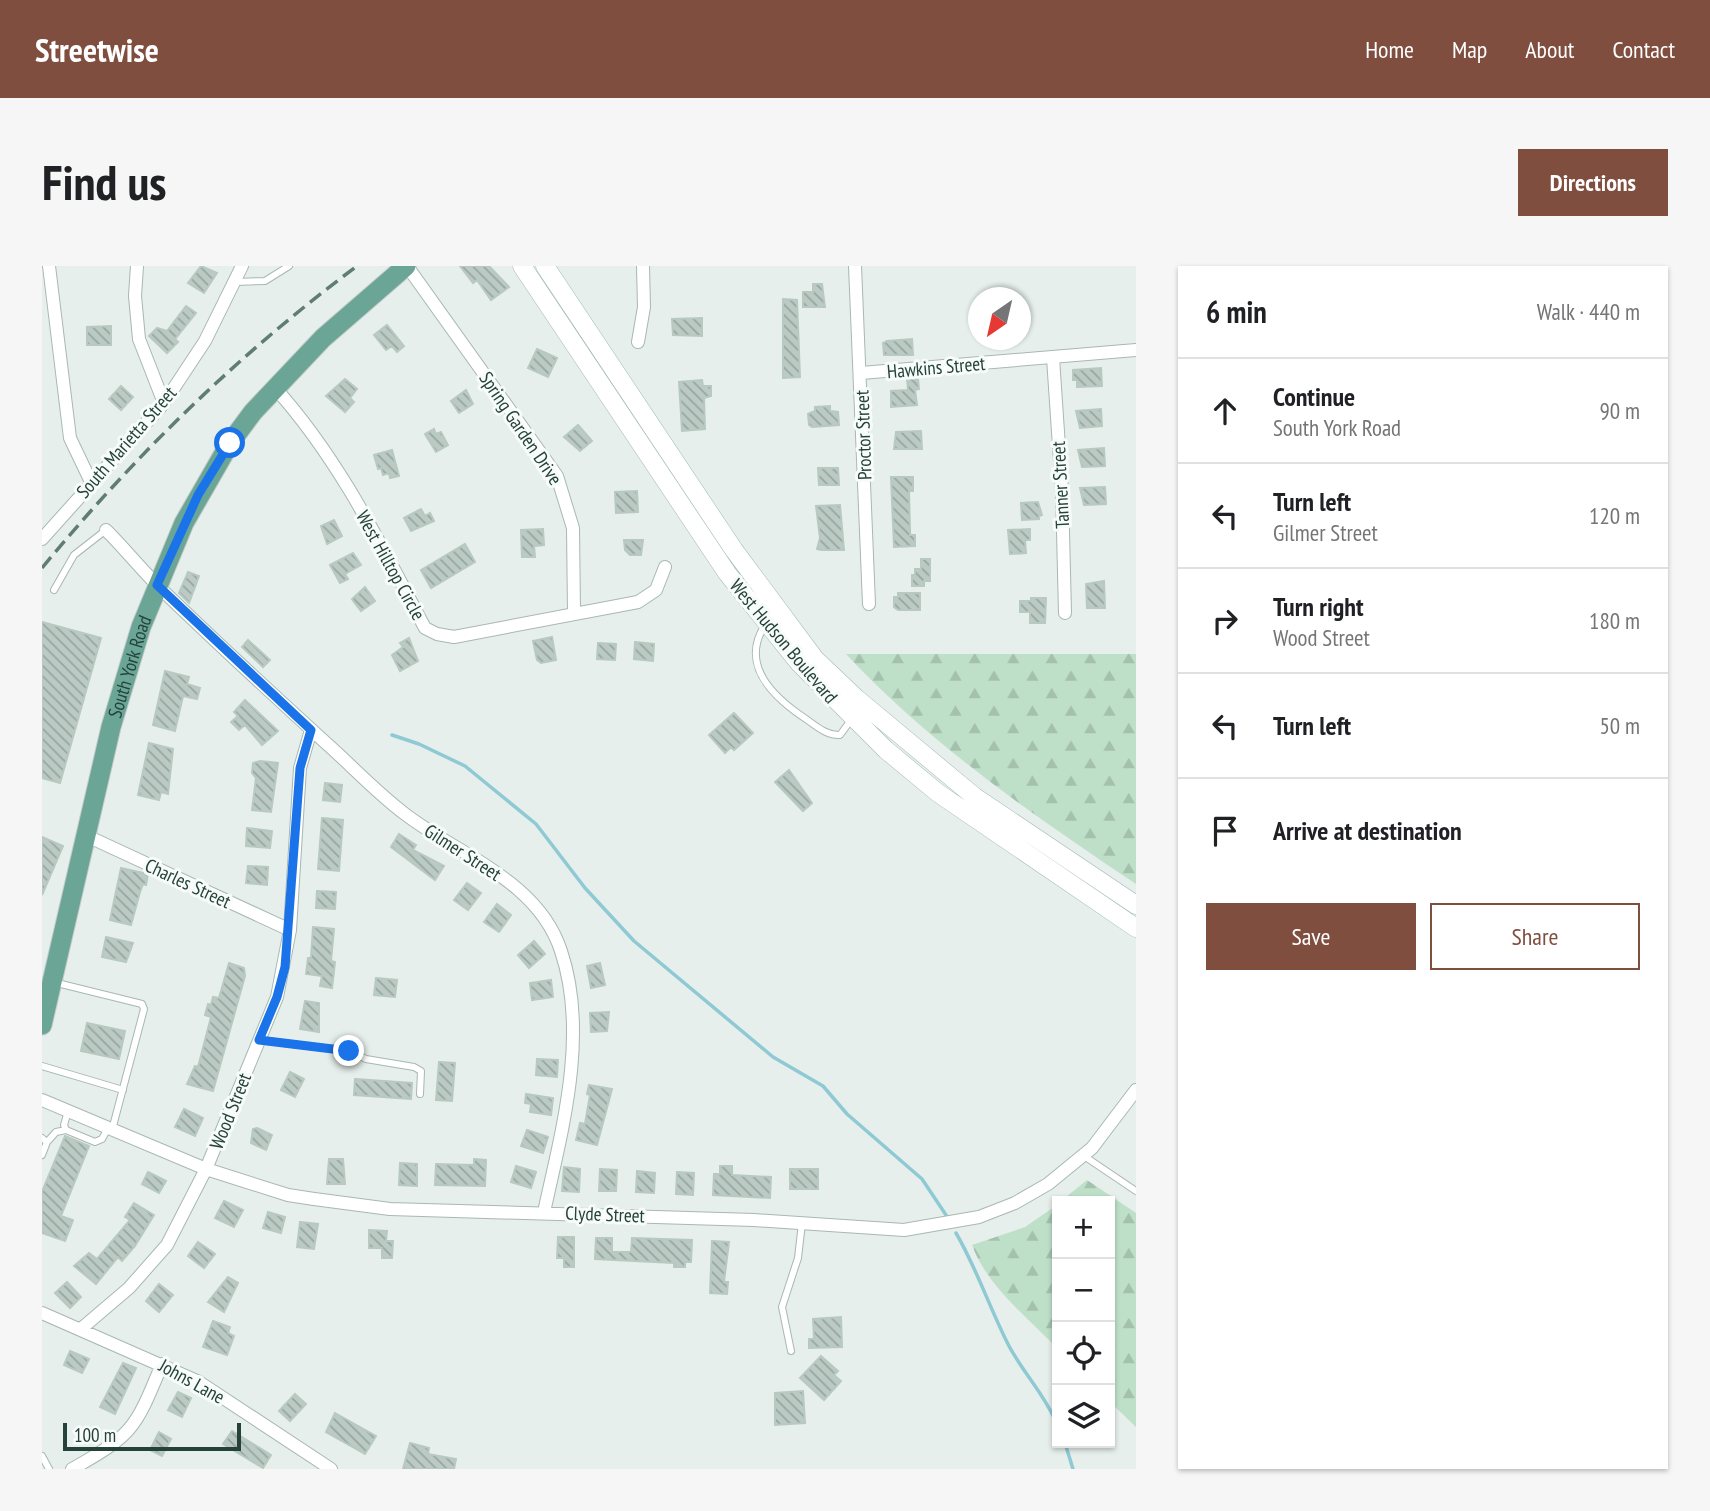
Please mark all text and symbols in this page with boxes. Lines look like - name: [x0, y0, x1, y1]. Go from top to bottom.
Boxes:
- text: Streetwise: [35, 28, 159, 71]
- text: Home: [1365, 34, 1414, 65]
- text: Map: [1452, 34, 1487, 65]
- text: About: [1525, 34, 1574, 65]
- text: Contact: [1612, 34, 1675, 65]
- button: Directions: [1518, 149, 1668, 216]
- text: Find us: [42, 150, 166, 214]
- north arrow: [968, 287, 1031, 350]
- text: 6 min: [1206, 292, 1267, 331]
- text: Walk · 440 m: [1537, 297, 1640, 326]
- street label: Hawkins Street: [886, 351, 987, 383]
- street label: Spring Garden Drive: [474, 367, 568, 489]
- text: Continue: [1273, 380, 1355, 413]
- street label: South Marietta Street: [71, 381, 182, 503]
- street label: Proctor Street: [849, 389, 877, 480]
- icon: ahead: [1206, 392, 1244, 430]
- text: 90 m: [1599, 396, 1640, 425]
- text: South York Road: [1273, 413, 1401, 442]
- route start: [214, 427, 245, 458]
- street label: Tanner Street: [1046, 440, 1074, 529]
- text: Turn left: [1273, 485, 1351, 518]
- icon: left: [1206, 497, 1244, 535]
- text: 120 m: [1589, 501, 1640, 530]
- street label: West Hilltop Circle: [351, 506, 431, 624]
- text: Gilmer Street: [1273, 518, 1378, 547]
- street label: West Hudson Boulevard: [725, 574, 843, 708]
- text: Turn right: [1273, 590, 1364, 623]
- icon: right: [1206, 602, 1244, 640]
- text: 180 m: [1589, 606, 1640, 635]
- street label: South York Road: [102, 612, 157, 721]
- text: Wood Street: [1273, 623, 1370, 652]
- icon: left: [1206, 707, 1244, 745]
- text: Turn left: [1273, 709, 1351, 742]
- text: 50 m: [1599, 711, 1640, 740]
- icon: arrive: [1206, 812, 1244, 850]
- text: Arrive at destination: [1273, 814, 1462, 847]
- street label: Gilmer Street: [420, 818, 507, 886]
- street label: Charles Street: [141, 853, 235, 914]
- button: Save: [1206, 903, 1416, 970]
- button: Share: [1430, 903, 1640, 970]
- route end: [333, 1035, 364, 1066]
- street label: Wood Street: [204, 1069, 256, 1153]
- map controls: [1052, 1196, 1115, 1448]
- button: +: [1052, 1196, 1115, 1259]
- street label: Clyde Street: [565, 1201, 646, 1227]
- button: −: [1052, 1259, 1115, 1322]
- button: locate: [1052, 1322, 1115, 1385]
- street label: Johns Lane: [154, 1353, 229, 1409]
- button: layers: [1052, 1385, 1115, 1448]
- scale bar: [63, 1420, 242, 1452]
- text: 100 m: [74, 1423, 116, 1447]

